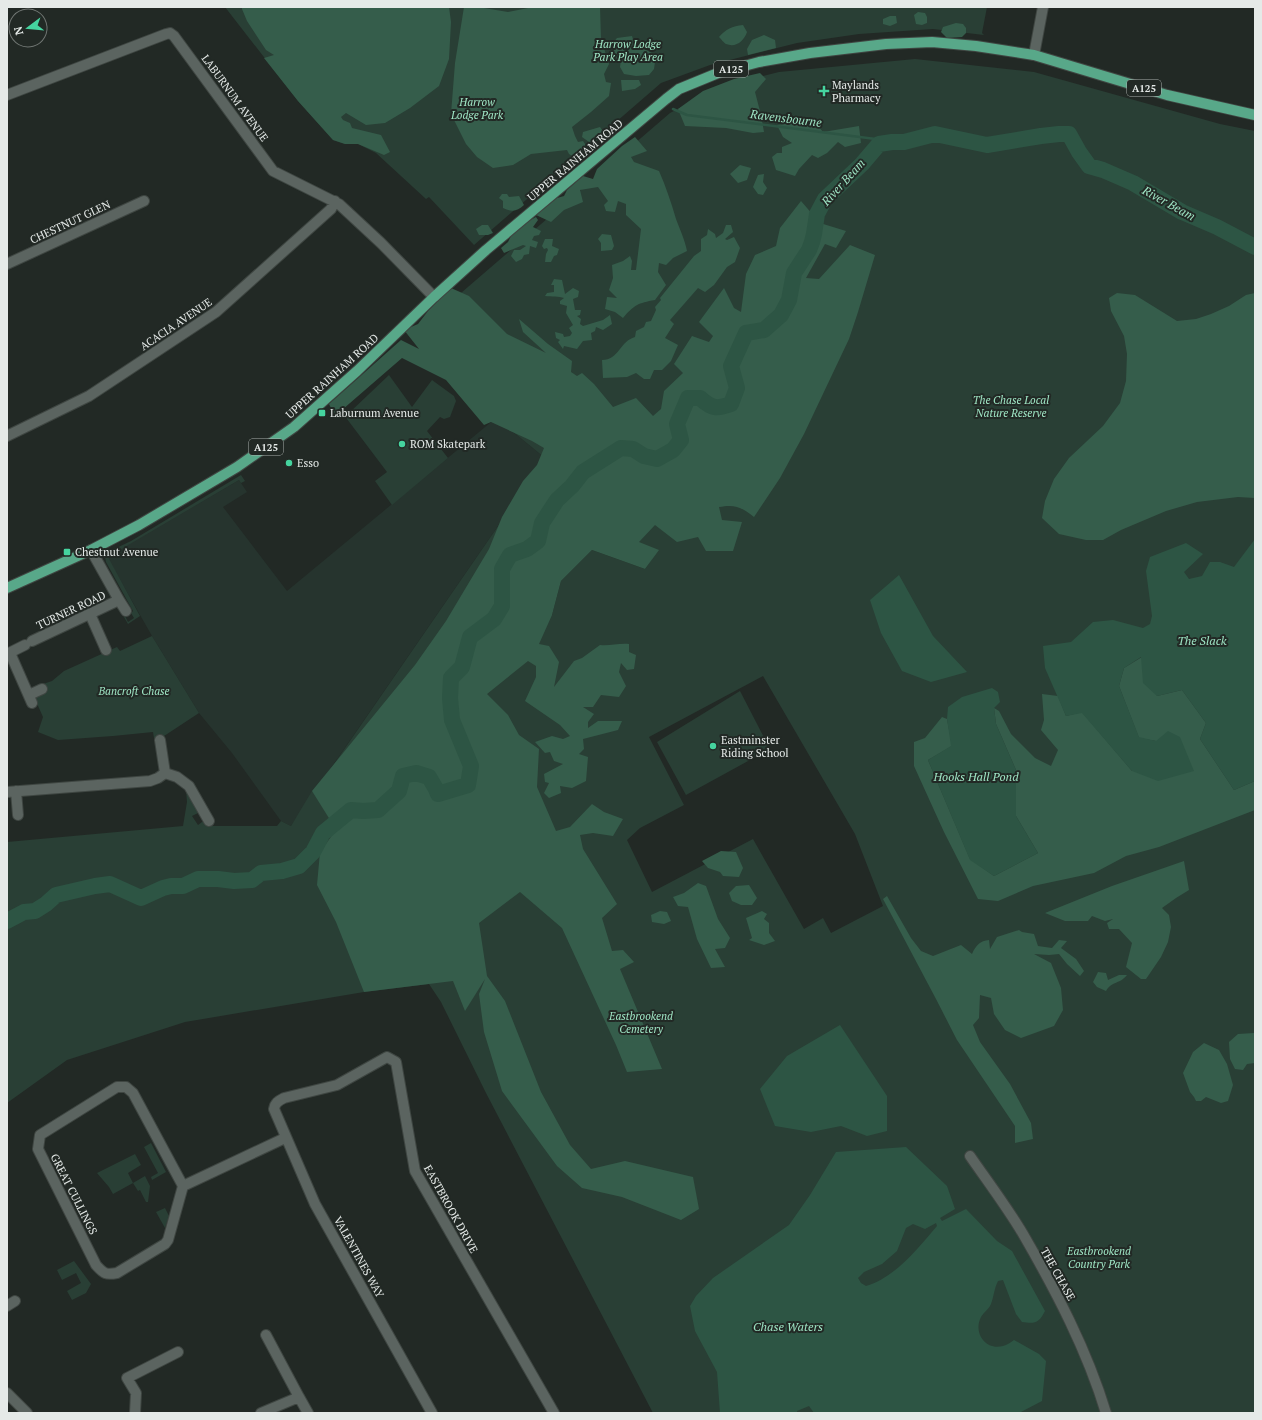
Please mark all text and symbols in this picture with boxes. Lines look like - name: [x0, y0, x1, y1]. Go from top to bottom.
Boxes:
- north arrow: [8, 8, 48, 48]
- text: N: [10, 24, 26, 37]
- park label: Harrow Lodge Park Play Area: [592, 37, 663, 64]
- street label: LABURNUM AVENUE: [199, 52, 271, 144]
- road number: A125: [714, 61, 748, 77]
- place label: Maylands Pharmacy: [832, 78, 881, 105]
- road number: A125: [1127, 80, 1161, 96]
- marker: Maylands Pharmacy: [819, 86, 829, 96]
- park label: Harrow Lodge Park: [450, 95, 504, 122]
- water label: Ravensbourne: [748, 106, 823, 130]
- street label: UPPER RAINHAM ROAD: [524, 116, 626, 204]
- water label: River Beam: [817, 156, 868, 209]
- water label: River Beam: [1139, 182, 1198, 224]
- street label: CHESTNUT GLEN: [28, 197, 112, 247]
- street label: ACACIA AVENUE: [137, 295, 215, 353]
- street label: UPPER RAINHAM ROAD: [283, 330, 382, 421]
- park label: The Chase Local Nature Reserve: [973, 393, 1049, 420]
- place label: Laburnum Avenue: [330, 406, 419, 420]
- marker: Laburnum Avenue: [317, 408, 327, 418]
- place label: ROM Skatepark: [410, 437, 486, 451]
- road number: A125: [249, 439, 283, 455]
- marker: ROM Skatepark: [397, 439, 407, 449]
- place label: Esso: [297, 456, 319, 470]
- marker: Esso: [284, 458, 294, 468]
- place label: Chestnut Avenue: [75, 545, 159, 559]
- marker: Chestnut Avenue: [62, 547, 72, 557]
- street label: TURNER ROAD: [34, 588, 108, 632]
- water label: The Slack: [1177, 633, 1227, 648]
- park label: Bancroft Chase: [97, 684, 170, 698]
- place label: Eastminster Riding School: [721, 733, 789, 760]
- marker: Eastminster Riding School: [708, 741, 718, 751]
- water label: Hooks Hall Pond: [932, 769, 1019, 784]
- park label: Eastbrookend Cemetery: [608, 1009, 673, 1036]
- street label: GREAT CULLINGS: [48, 1151, 100, 1237]
- street label: EASTBROOK DRIVE: [421, 1162, 481, 1256]
- street label: VALENTINES WAY: [331, 1214, 388, 1301]
- park label: Eastbrookend Country Park: [1066, 1244, 1131, 1271]
- street label: THE CHASE: [1038, 1245, 1078, 1303]
- water label: Chase Waters: [753, 1319, 823, 1334]

